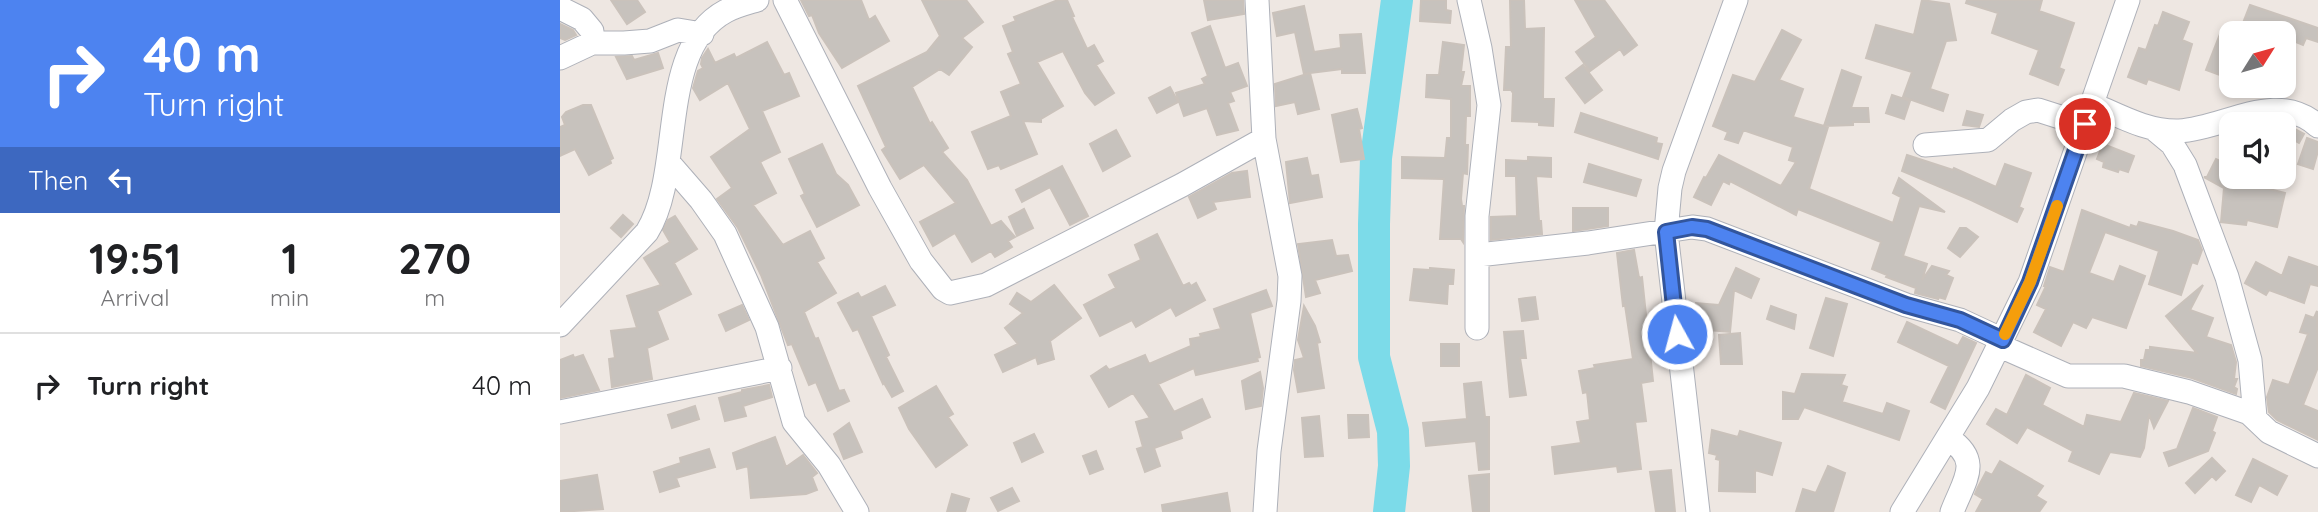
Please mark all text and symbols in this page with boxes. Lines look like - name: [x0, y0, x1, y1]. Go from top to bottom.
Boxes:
- north arrow: [2219, 21, 2296, 98]
- map controls: [2219, 21, 2296, 189]
- text: 40 m: [143, 23, 261, 84]
- icon: right: [28, 28, 119, 119]
- text: Turn right: [143, 84, 284, 124]
- pin: [2055, 94, 2115, 154]
- icon: arrive: [2066, 105, 2104, 143]
- button: sound: [2219, 112, 2296, 189]
- icon: left: [102, 161, 140, 199]
- text: Then: [28, 164, 88, 197]
- text: 19:51: [89, 232, 181, 285]
- text: 1: [282, 232, 298, 285]
- text: 270: [398, 232, 471, 285]
- text: Arrival: [101, 283, 169, 312]
- text: min: [270, 283, 309, 312]
- text: m: [424, 283, 445, 312]
- position arrow: [1640, 297, 1714, 371]
- icon: right: [28, 367, 66, 405]
- text: Turn right: [87, 369, 209, 402]
- text: 40 m: [472, 369, 532, 402]

